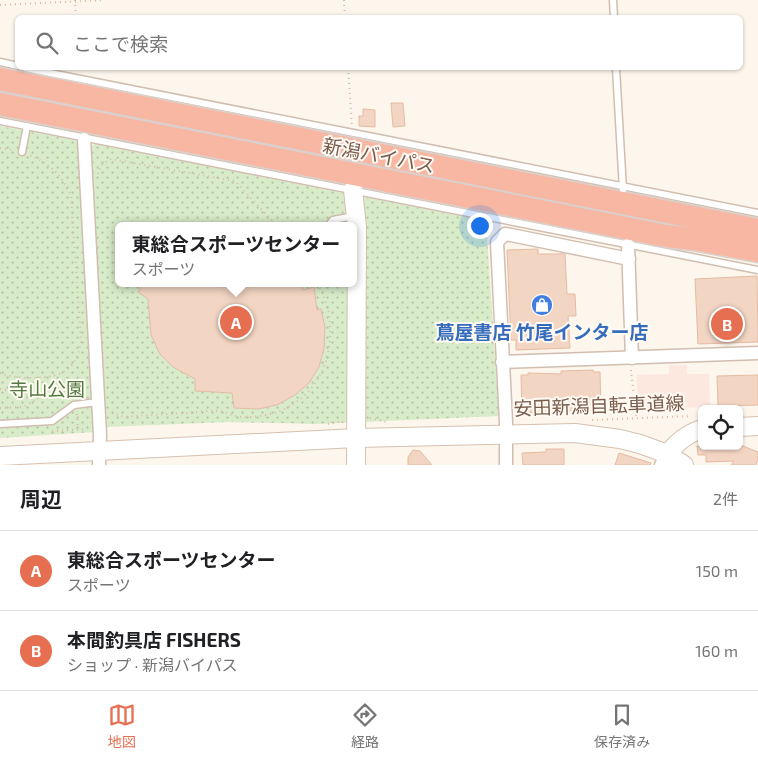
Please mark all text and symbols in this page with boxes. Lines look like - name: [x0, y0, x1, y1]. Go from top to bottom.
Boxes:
- search box: [15, 15, 743, 70]
- icon: search: [33, 29, 61, 57]
- text: ここで検索: [73, 32, 168, 55]
- street label: 新潟バイパス: [321, 133, 437, 177]
- your location: [467, 213, 493, 239]
- popup: [115, 222, 357, 287]
- text: 東総合スポーツセンター: [132, 232, 340, 255]
- text: スポーツ: [132, 259, 195, 278]
- shop icon: 蔦屋書店 竹尾インター店: [530, 293, 554, 317]
- pin: A: [220, 303, 252, 341]
- pin: B: [711, 305, 743, 343]
- place label: 蔦屋書店 竹尾インター店: [435, 320, 649, 343]
- park label: 寺山公園: [9, 377, 85, 400]
- street label: 安田新潟自転車道線: [513, 391, 685, 419]
- map controls: [698, 405, 743, 450]
- button: locate: [698, 405, 743, 450]
- text: 周辺: [20, 486, 62, 511]
- text: 2件: [713, 489, 738, 508]
- text: 東総合スポーツセンター: [67, 548, 276, 571]
- text: A: [31, 561, 41, 580]
- text: 150 m: [696, 561, 738, 580]
- text: スポーツ: [67, 575, 131, 594]
- text: 本間釣具店 FISHERS: [67, 628, 241, 651]
- text: B: [31, 641, 41, 660]
- text: 160 m: [695, 641, 738, 660]
- text: ショップ · 新潟バイパス: [67, 655, 238, 674]
- tab: 地図: [108, 701, 136, 751]
- tab: 経路: [351, 701, 379, 751]
- tab: 保存済み: [594, 701, 650, 751]

